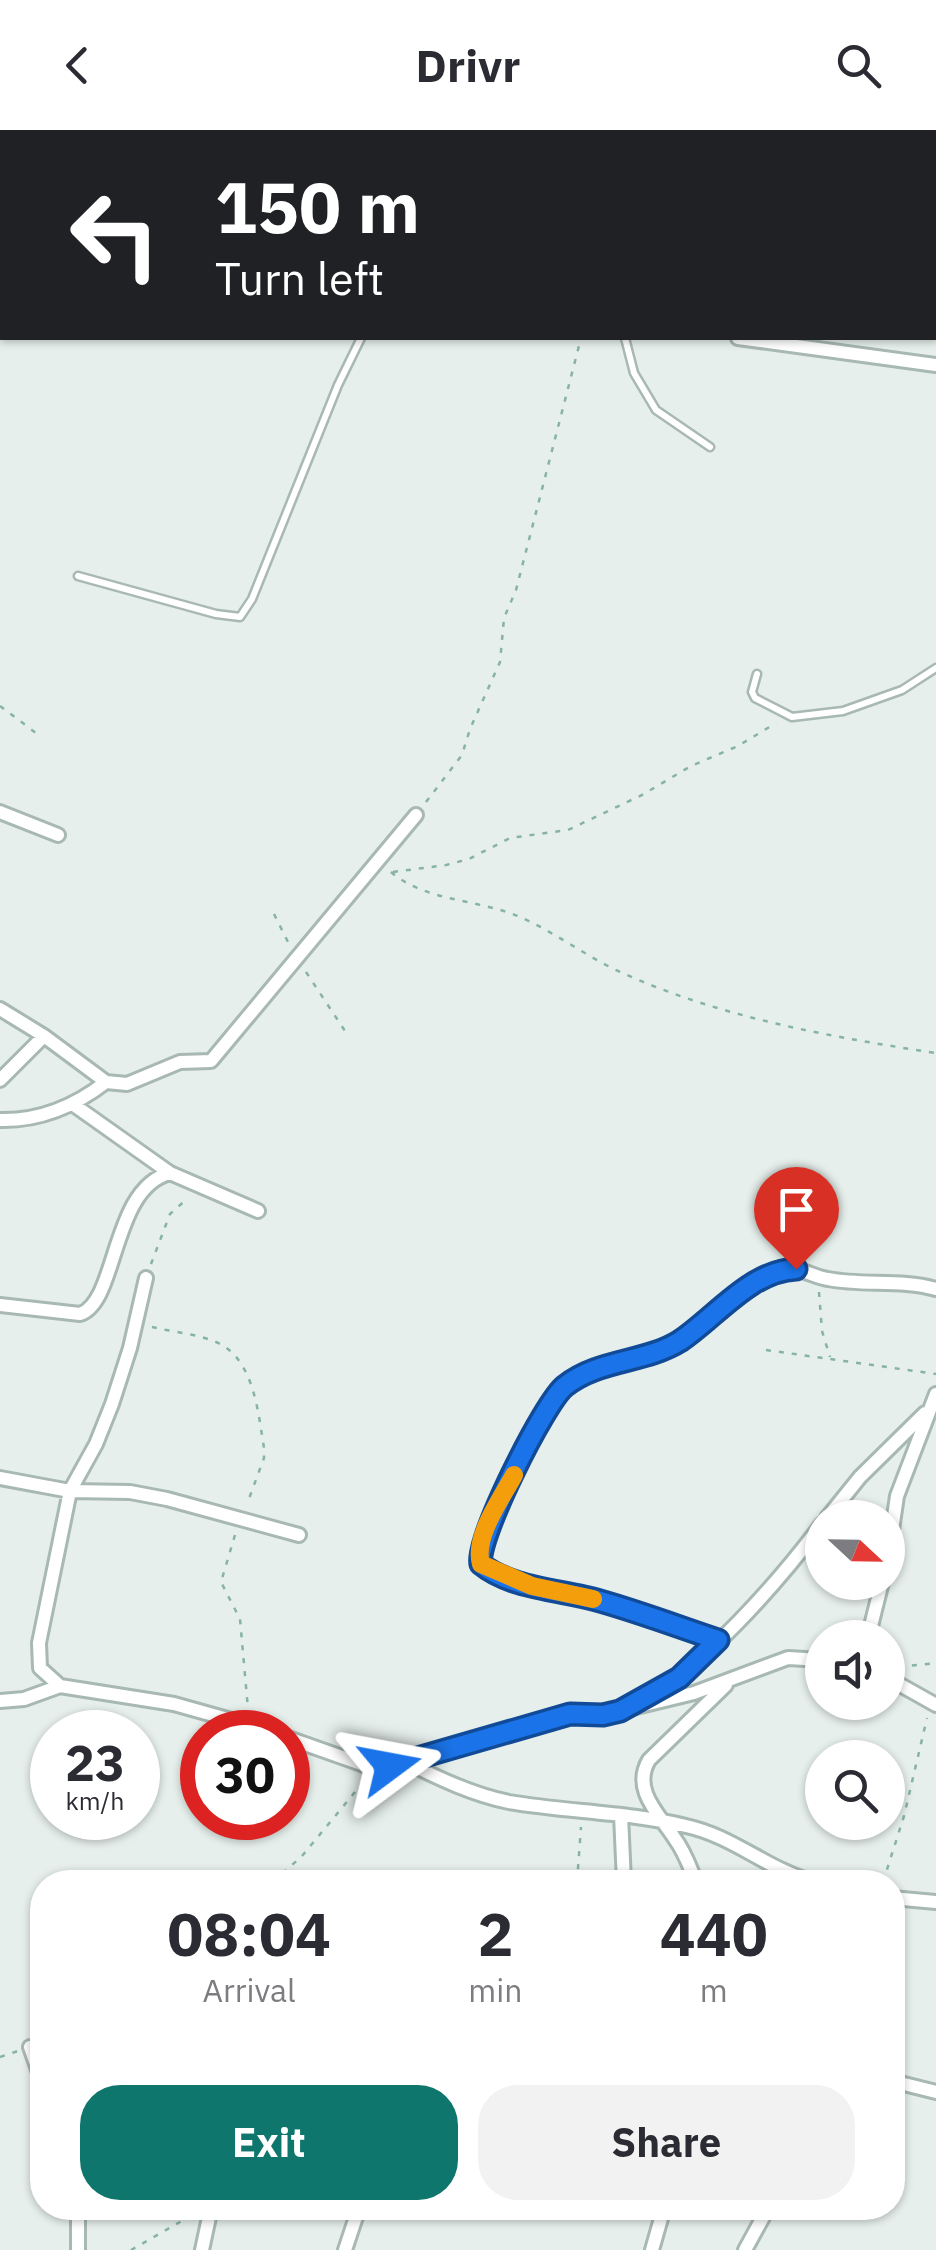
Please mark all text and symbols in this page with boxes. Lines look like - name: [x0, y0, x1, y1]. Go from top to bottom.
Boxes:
- text: Drivr: [416, 36, 520, 94]
- icon: back: [50, 38, 105, 93]
- icon: search: [831, 38, 886, 93]
- text: 150 m: [215, 161, 420, 252]
- icon: left: [50, 170, 180, 300]
- text: Turn left: [215, 249, 384, 307]
- pin: [754, 1167, 839, 1270]
- icon: arrive: [769, 1182, 824, 1237]
- north arrow: [805, 1500, 905, 1600]
- map controls: [805, 1500, 905, 1840]
- button: sound: [805, 1620, 905, 1720]
- speed limit sign: 30: [180, 1710, 310, 1840]
- position arrow: [338, 1714, 442, 1818]
- text: 23: [65, 1730, 125, 1795]
- button: search: [805, 1740, 905, 1840]
- text: km/h: [66, 1784, 124, 1817]
- text: 08:04: [167, 1894, 331, 1973]
- text: 2: [477, 1894, 513, 1973]
- text: 440: [660, 1894, 768, 1973]
- text: Arrival: [203, 1969, 296, 2011]
- text: min: [468, 1969, 522, 2011]
- text: m: [700, 1969, 728, 2011]
- button: Exit: [80, 2085, 458, 2200]
- button: Share: [478, 2085, 855, 2200]

